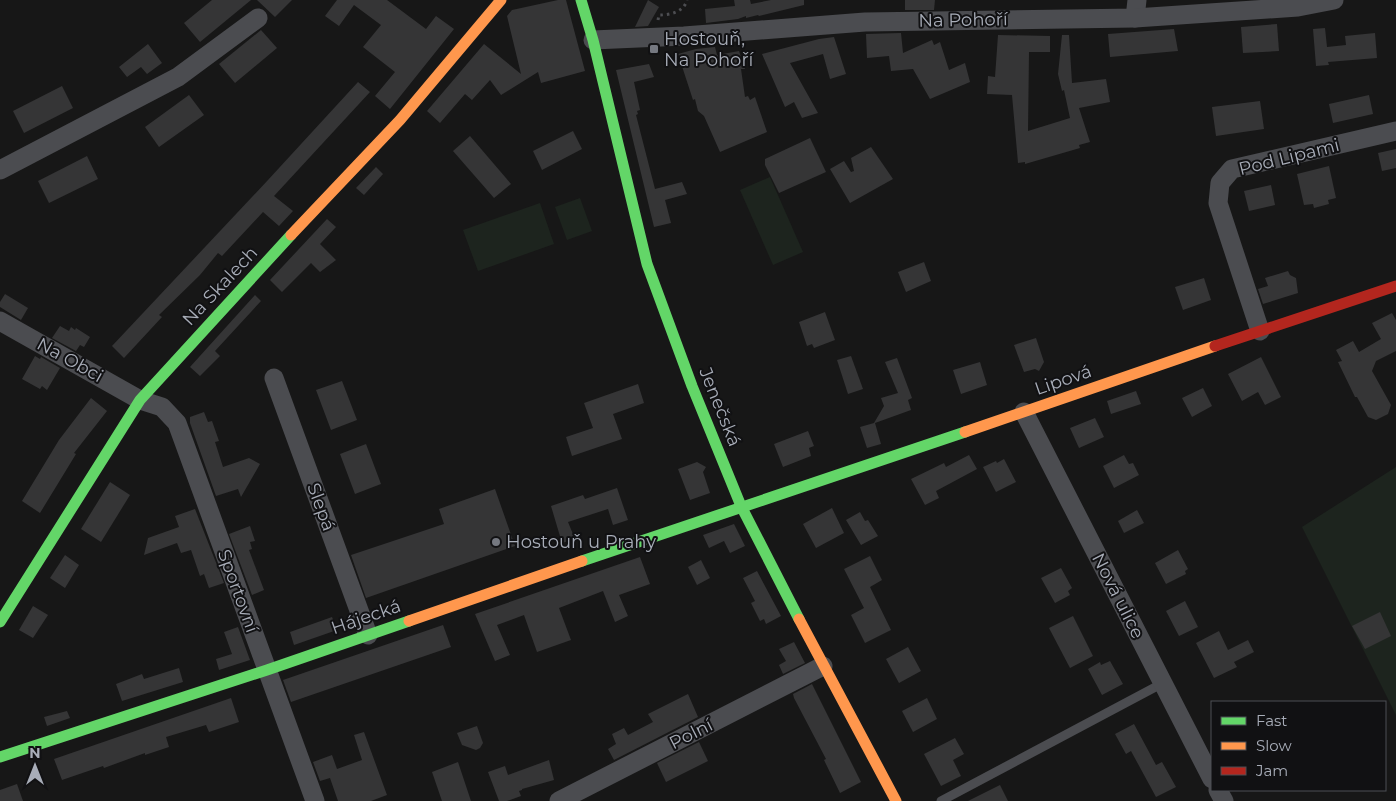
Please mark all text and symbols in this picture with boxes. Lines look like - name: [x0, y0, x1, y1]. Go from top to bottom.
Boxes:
- street label: Na Pohoří: [918, 8, 1009, 32]
- place label: Hostouň, Na Pohoří: [664, 28, 754, 71]
- marker: Hostouň, Na Pohoří: [648, 43, 660, 55]
- street label: Pod Lipami: [1236, 134, 1342, 180]
- street label: Na Skalech: [178, 242, 262, 330]
- street label: Na Obci: [33, 333, 107, 387]
- street label: Lipová: [1032, 360, 1094, 400]
- street label: Jenečská: [694, 363, 746, 450]
- street label: Slepá: [302, 480, 340, 534]
- place label: Hostouň u Prahy: [506, 531, 656, 553]
- marker: Hostouň u Prahy: [490, 536, 502, 548]
- street label: Sportovní: [213, 546, 264, 637]
- street label: Nová ulice: [1087, 550, 1149, 643]
- street label: Hájecká: [328, 595, 404, 639]
- legend: [1211, 701, 1386, 791]
- text: Fast: [1256, 711, 1287, 730]
- street label: Polní: [666, 713, 717, 754]
- text: Slow: [1256, 736, 1292, 755]
- north arrow: [10, 741, 60, 791]
- text: N: [29, 744, 41, 762]
- text: Jam: [1255, 761, 1288, 780]

